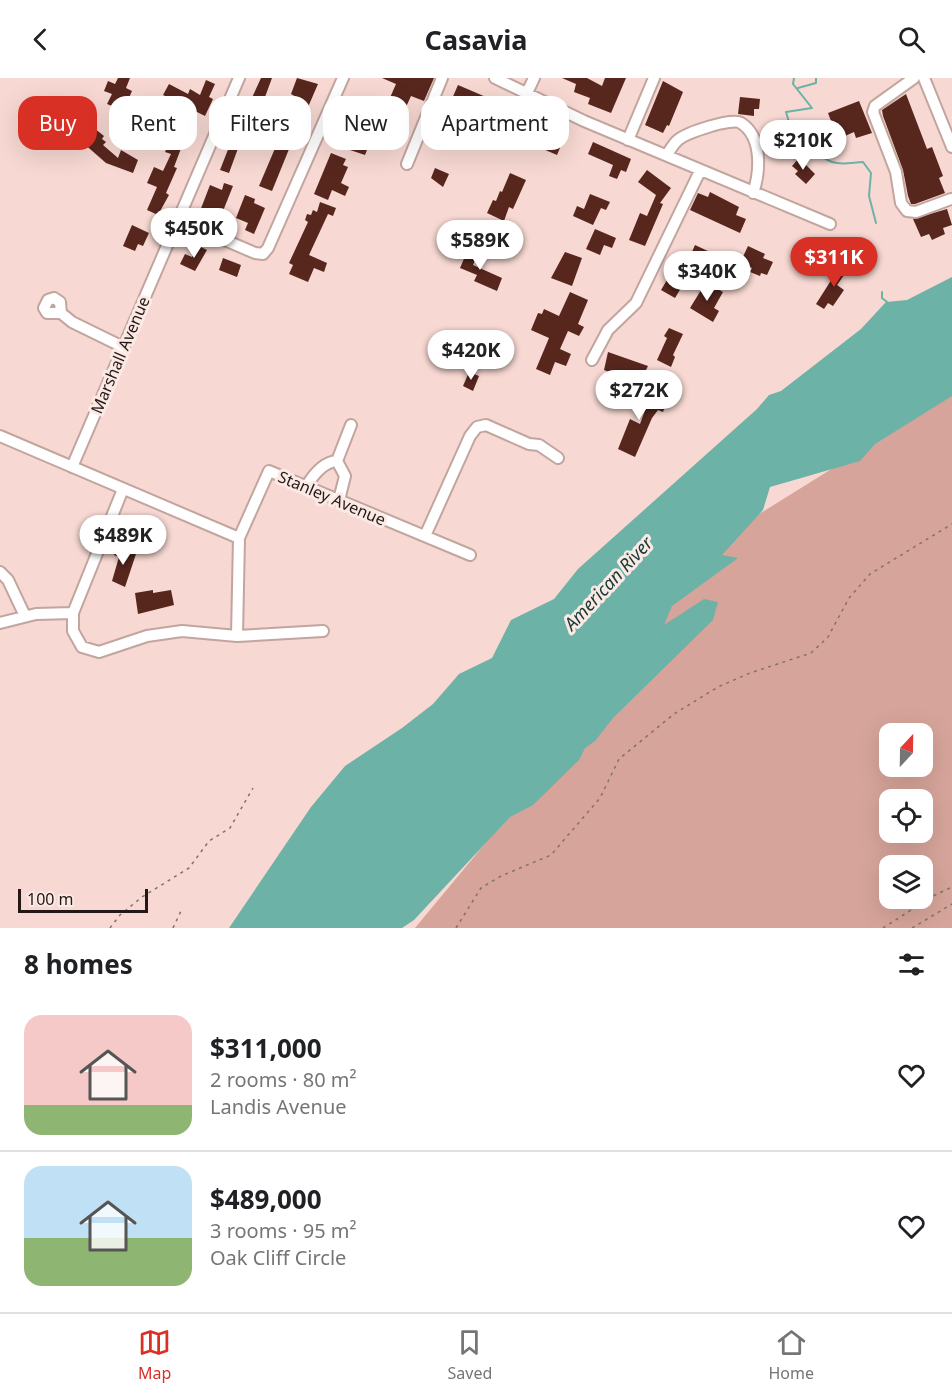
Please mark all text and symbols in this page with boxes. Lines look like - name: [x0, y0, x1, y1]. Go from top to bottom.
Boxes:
- text: Casavia: [425, 21, 527, 58]
- icon: back: [24, 23, 57, 56]
- icon: search: [895, 23, 928, 56]
- chip: Buy: [18, 96, 97, 150]
- chip: Rent: [109, 96, 197, 150]
- chip: Filters: [209, 96, 311, 150]
- chip: New: [323, 96, 409, 150]
- chip: Apartment: [421, 96, 569, 150]
- pin: $210K: [761, 120, 845, 171]
- text: $210K: [773, 126, 833, 153]
- pin: $450K: [152, 208, 236, 259]
- text: $450K: [164, 214, 224, 241]
- pin: $589K: [438, 220, 522, 271]
- text: $589K: [450, 226, 510, 253]
- pin: $311K: [792, 237, 876, 288]
- text: $311K: [804, 243, 864, 270]
- pin: $340K: [665, 251, 749, 302]
- text: $340K: [677, 257, 737, 284]
- street label: Marshall Avenue: [85, 293, 155, 417]
- pin: $420K: [429, 330, 513, 381]
- text: $420K: [441, 336, 501, 363]
- pin: $272K: [597, 370, 681, 421]
- text: $272K: [609, 376, 669, 403]
- street label: Stanley Avenue: [275, 465, 389, 531]
- pin: $489K: [81, 515, 165, 566]
- text: $489K: [93, 521, 153, 548]
- water label: American River: [557, 530, 658, 636]
- north arrow: [879, 723, 933, 777]
- map controls: [879, 723, 933, 909]
- button: locate: [879, 789, 933, 843]
- button: layers: [879, 855, 933, 909]
- scale bar: [18, 886, 148, 914]
- text: 100 m: [27, 888, 74, 910]
- text: 8 homes: [24, 946, 133, 982]
- icon: filters: [895, 948, 928, 981]
- text: $311,000: [210, 1030, 322, 1066]
- icon: home: [72, 1039, 144, 1111]
- icon: heart: [895, 1059, 928, 1092]
- text: 2 rooms · 80 m²: [210, 1066, 357, 1093]
- text: Landis Avenue: [210, 1093, 347, 1120]
- text: $489,000: [210, 1181, 322, 1217]
- icon: home: [72, 1190, 144, 1262]
- icon: heart: [895, 1210, 928, 1243]
- text: 3 rooms · 95 m²: [210, 1217, 357, 1244]
- text: Oak Cliff Circle: [210, 1244, 346, 1271]
- tab: Map: [138, 1326, 171, 1384]
- tab: Saved: [448, 1326, 492, 1384]
- tab: Home: [768, 1326, 814, 1384]

